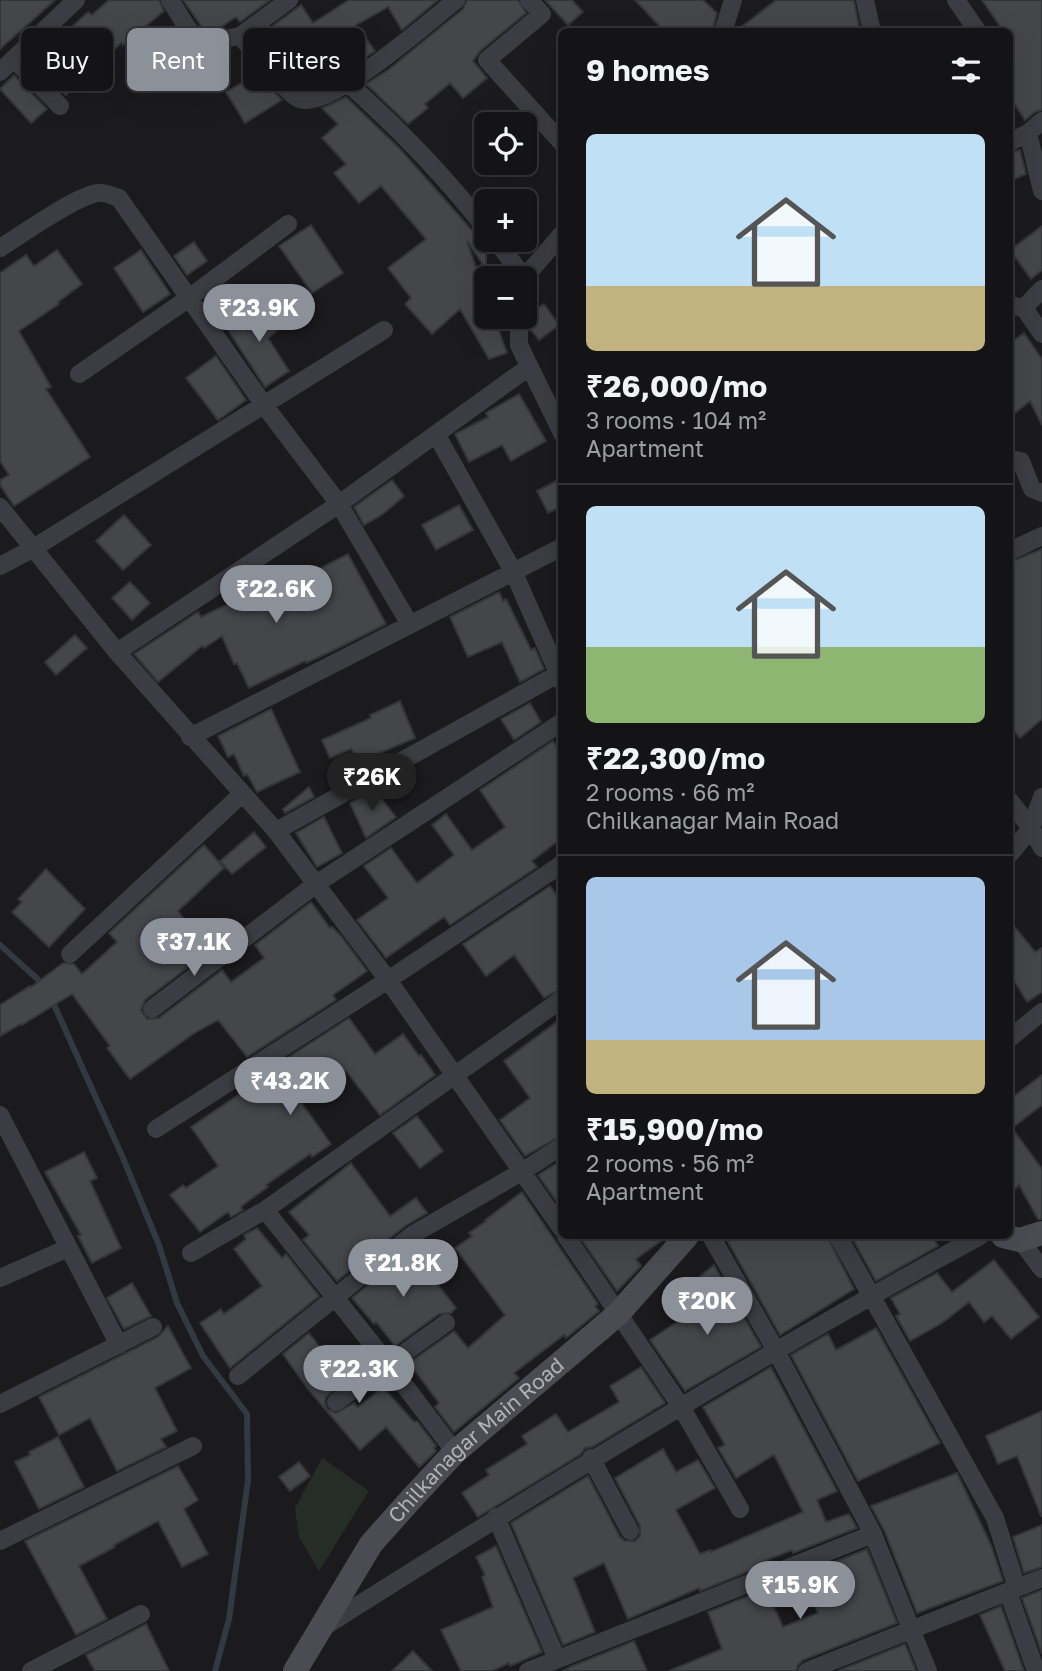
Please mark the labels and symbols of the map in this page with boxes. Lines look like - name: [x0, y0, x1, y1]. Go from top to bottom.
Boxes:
- pin: ₹23.9K: [202, 284, 316, 344]
- pin: ₹22.6K: [219, 566, 333, 625]
- pin: ₹26K: [331, 754, 413, 813]
- pin: ₹37.1K: [137, 918, 251, 978]
- pin: ₹43.2K: [233, 1058, 347, 1117]
- pin: ₹21.8K: [346, 1240, 460, 1299]
- pin: ₹20K: [666, 1278, 748, 1337]
- pin: ₹22.3K: [302, 1346, 416, 1405]
- street label: Chilkanagar Main Road: [382, 1351, 569, 1528]
- pin: ₹15.9K: [743, 1562, 857, 1621]

